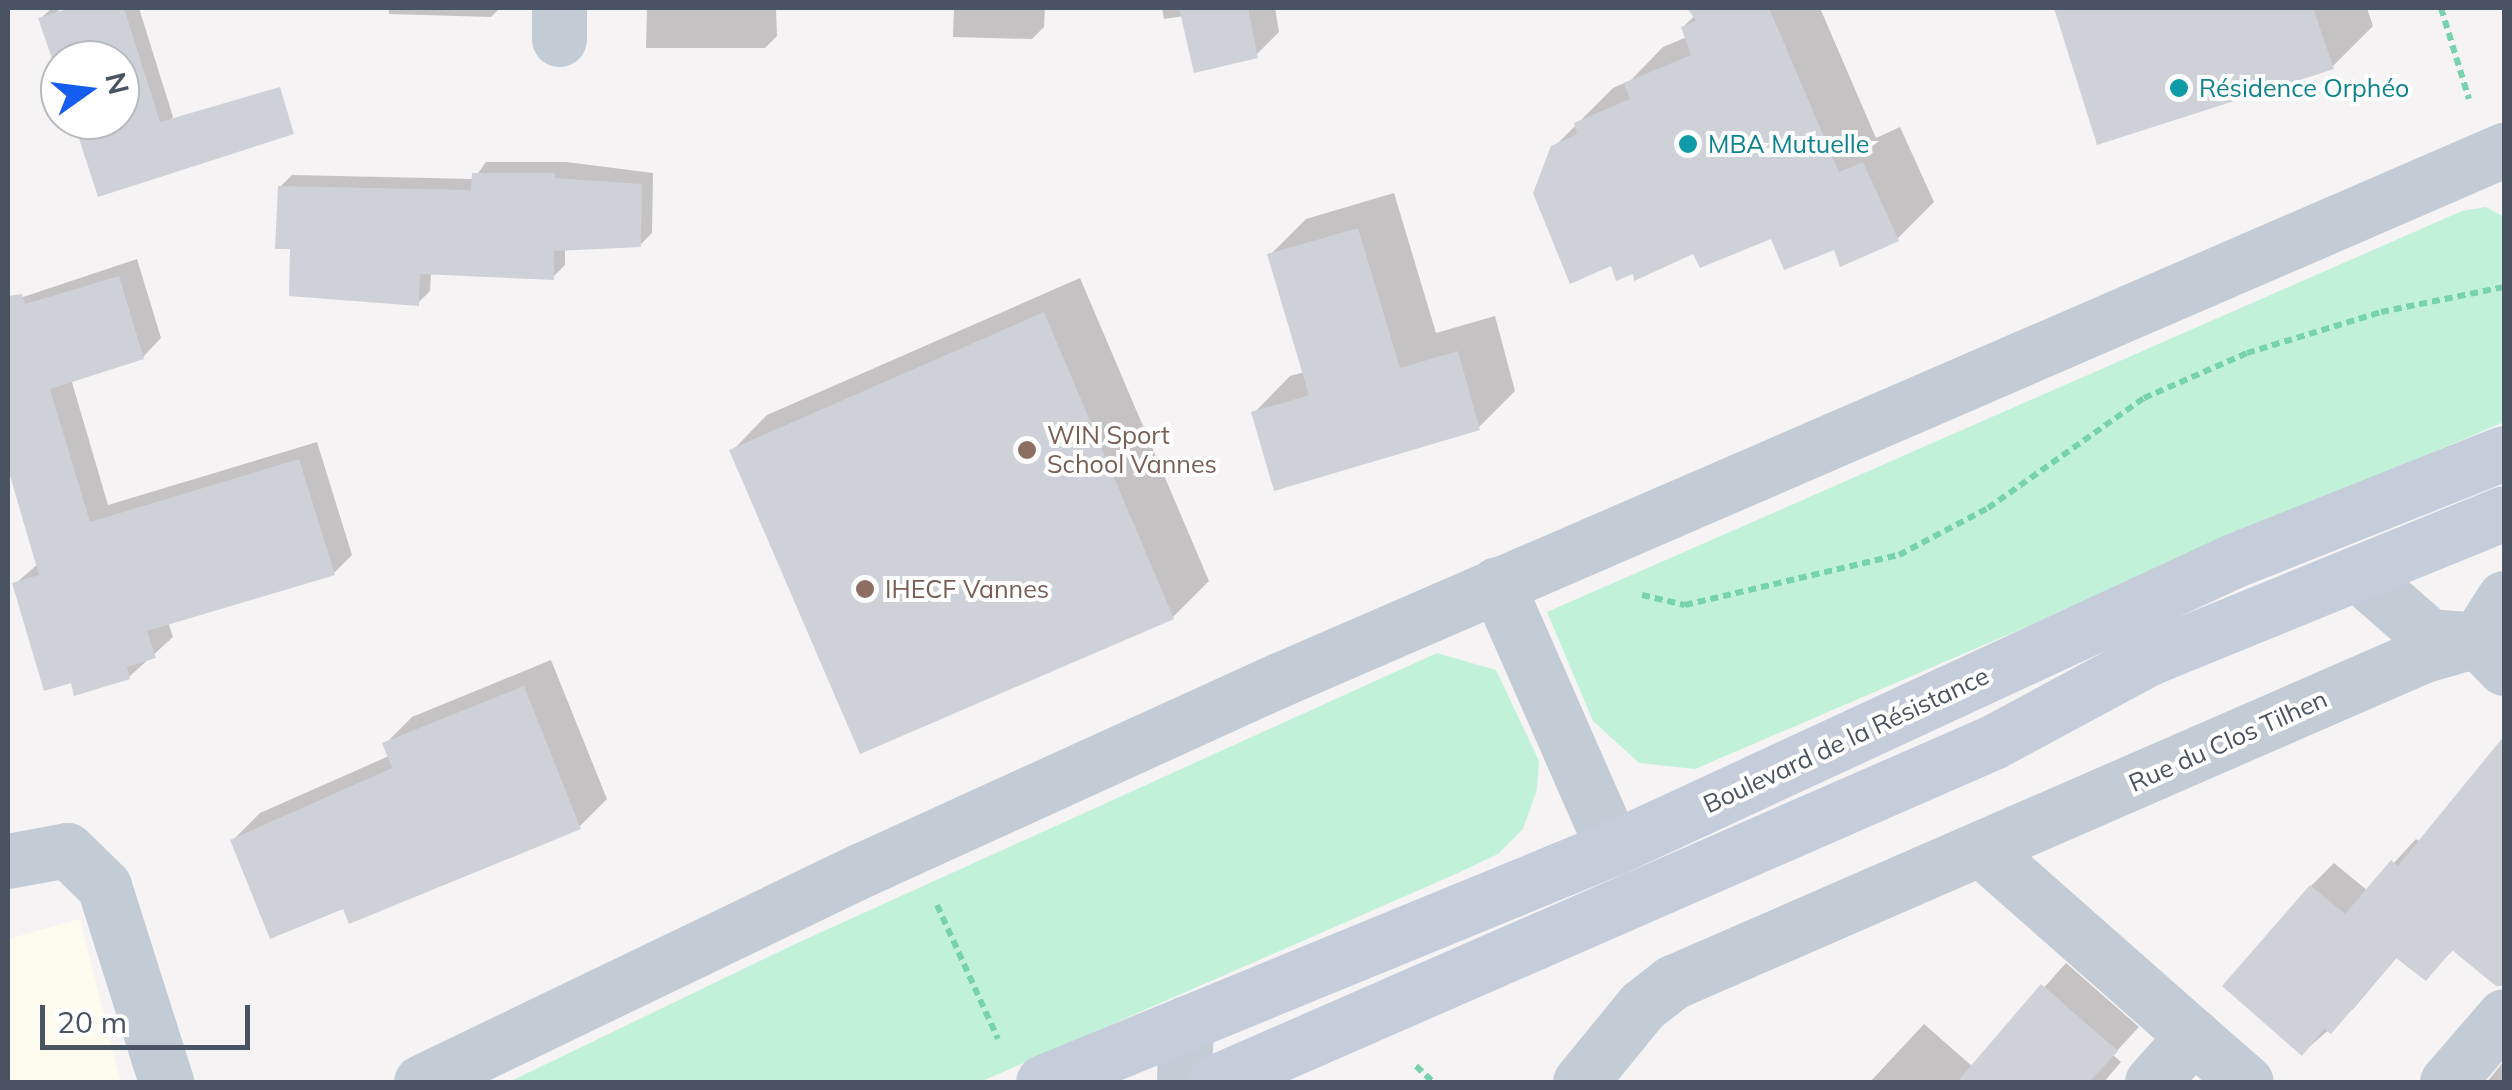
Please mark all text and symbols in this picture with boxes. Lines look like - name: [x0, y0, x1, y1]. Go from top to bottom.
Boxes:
- north arrow: [40, 40, 140, 140]
- text: N: [98, 69, 137, 98]
- place label: Résidence Orphéo: [2199, 73, 2409, 103]
- marker: Résidence Orphéo: [2168, 77, 2190, 99]
- place label: MBA Mutuelle: [1708, 129, 1869, 159]
- marker: MBA Mutuelle: [1677, 133, 1699, 155]
- place label: WIN Sport School Vannes: [1047, 421, 1217, 480]
- marker: WIN Sport School Vannes: [1016, 439, 1038, 461]
- place label: IHECF Vannes: [885, 574, 1049, 604]
- marker: IHECF Vannes: [854, 578, 876, 600]
- street label: Boulevard de la Résistance: [1698, 661, 1994, 819]
- street label: Rue du Clos Tilhen: [2124, 684, 2332, 798]
- scale bar: [45, 985, 255, 1047]
- text: 20 m: [57, 1003, 127, 1041]

